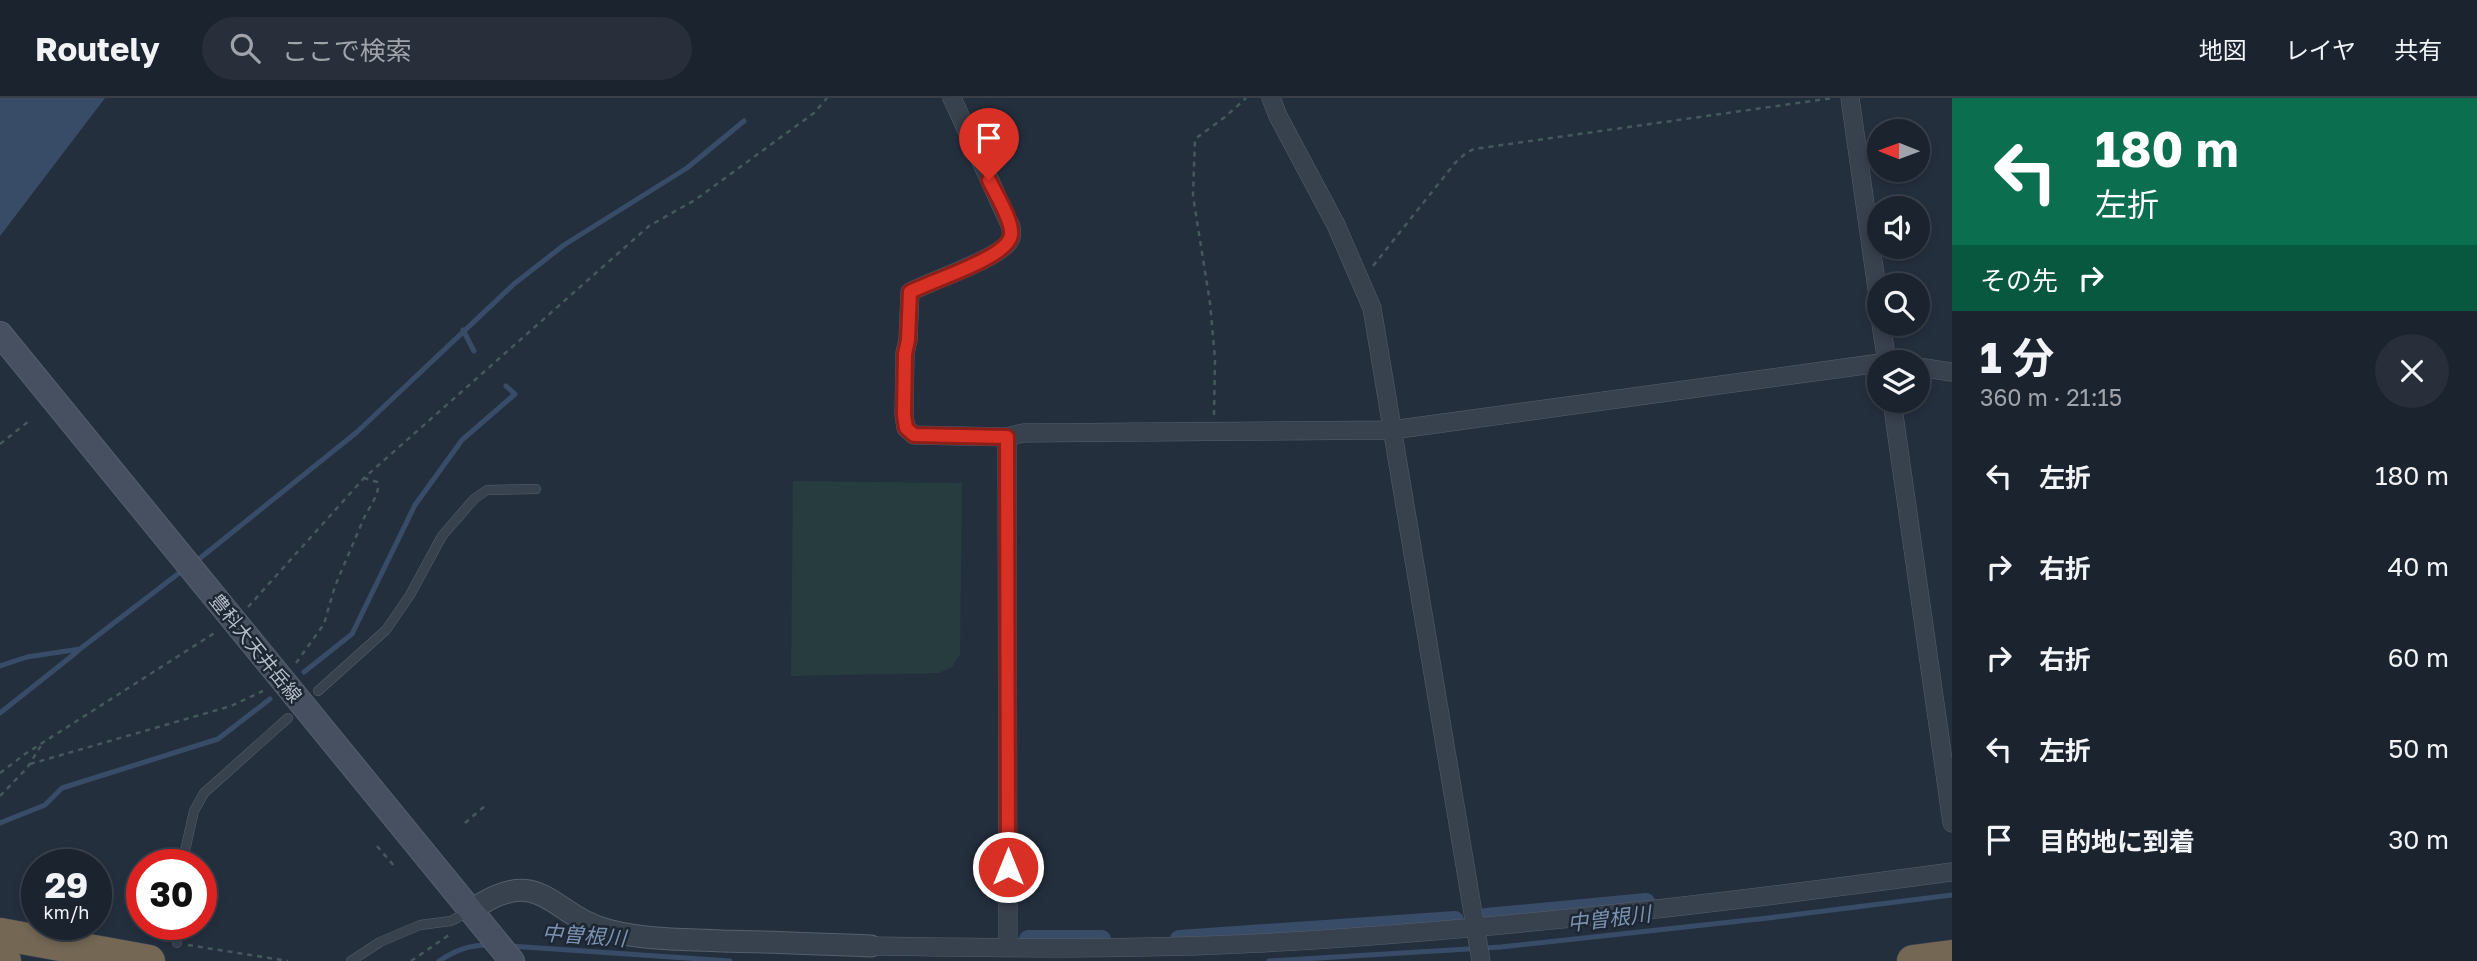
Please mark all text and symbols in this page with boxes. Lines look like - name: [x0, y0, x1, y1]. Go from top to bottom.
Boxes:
- search box: [202, 17, 692, 80]
- text: Routely: [35, 29, 160, 68]
- icon: search: [226, 29, 264, 67]
- text: ここで検索: [282, 35, 412, 66]
- text: 地図: [2199, 35, 2247, 64]
- text: レイヤ: [2285, 35, 2356, 64]
- text: 共有: [2394, 35, 2442, 64]
- pin: [959, 108, 1019, 180]
- icon: arrive: [970, 119, 1008, 157]
- north arrow: [1867, 119, 1930, 182]
- map controls: [1867, 119, 1930, 413]
- text: 180 m: [2095, 119, 2239, 178]
- icon: left: [1980, 126, 2071, 217]
- text: 左折: [2095, 185, 2159, 223]
- button: sound: [1867, 196, 1930, 259]
- icon: right: [2072, 259, 2110, 297]
- text: その先: [1980, 265, 2058, 296]
- button: search: [1867, 273, 1930, 336]
- text: 1 分: [1980, 332, 2054, 382]
- button: close: [2375, 334, 2449, 408]
- button: layers: [1867, 350, 1930, 413]
- text: 360 m · 21:15: [1980, 383, 2122, 411]
- icon: left: [1980, 457, 2018, 495]
- text: 180 m: [2375, 460, 2449, 491]
- text: 左折: [2039, 462, 2091, 493]
- icon: right: [1980, 548, 2018, 586]
- text: 40 m: [2388, 551, 2449, 582]
- text: 右折: [2039, 553, 2091, 584]
- street label: 豊科大天井岳線: [206, 589, 307, 707]
- icon: right: [1980, 639, 2018, 677]
- text: 60 m: [2388, 642, 2449, 673]
- text: 右折: [2039, 644, 2091, 675]
- icon: left: [1980, 730, 2018, 768]
- text: 50 m: [2388, 733, 2449, 764]
- text: 左折: [2039, 735, 2091, 766]
- icon: arrive: [1980, 821, 2018, 859]
- text: 30 m: [2388, 824, 2449, 855]
- text: 目的地に到着: [2039, 826, 2195, 857]
- position arrow: [971, 830, 1045, 904]
- speed limit sign: 30: [126, 849, 217, 940]
- text: 29: [45, 864, 88, 906]
- water label: 中曽根川: [1566, 900, 1654, 936]
- text: km/h: [44, 901, 89, 923]
- water label: 中曽根川: [541, 919, 629, 951]

